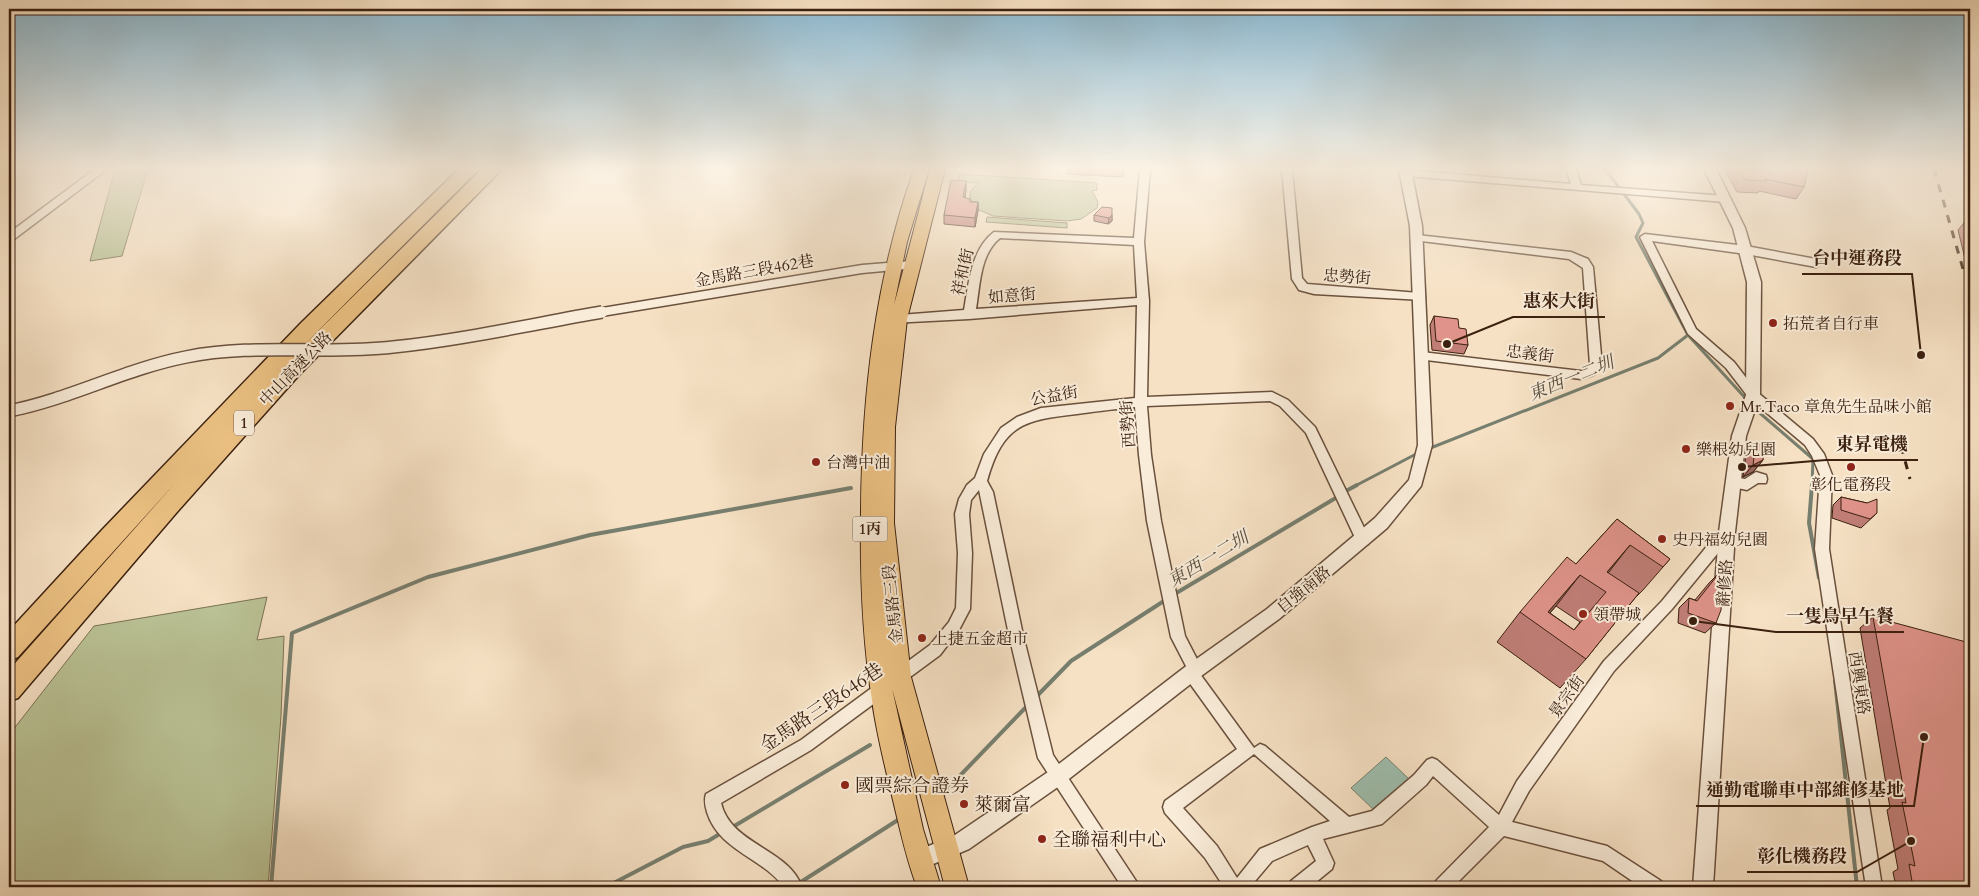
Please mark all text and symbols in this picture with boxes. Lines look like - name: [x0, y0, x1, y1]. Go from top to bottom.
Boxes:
- callout: 台中運務段: [1802, 241, 1912, 274]
- street label: 祥和街: [947, 246, 979, 298]
- text: 台中運務段: [1812, 246, 1902, 271]
- street label: 金馬路三段462巷: [693, 250, 815, 292]
- street label: 忠勢街: [1322, 264, 1372, 290]
- street label: 如意街: [987, 283, 1037, 309]
- callout: 惠來大街: [1513, 284, 1605, 317]
- text: 惠來大街: [1523, 289, 1595, 314]
- place label: 拓荒者自行車: [1783, 313, 1879, 335]
- marker: 拓荒者自行車: [1767, 317, 1779, 329]
- street label: 中山高速公路: [254, 327, 337, 411]
- street label: 忠義街: [1505, 340, 1555, 368]
- water label: 東西一二圳: [1525, 349, 1620, 407]
- street label: 公益街: [1029, 381, 1080, 411]
- place label: Mr.Taco 章魚先生品味小館: [1740, 396, 1932, 418]
- street label: 西勢街: [1115, 399, 1141, 449]
- marker: Mr.Taco 章魚先生品味小館: [1724, 400, 1736, 412]
- road number: 1: [234, 410, 254, 436]
- callout: 東昇電機: [1826, 427, 1918, 460]
- text: 東昇電機: [1836, 432, 1908, 457]
- place label: 樂根幼兒園: [1696, 439, 1776, 461]
- marker: 樂根幼兒園: [1680, 443, 1692, 455]
- place label: 台灣中油: [826, 452, 890, 474]
- marker: 台灣中油: [810, 456, 822, 468]
- marker: 彰化電務段: [1845, 461, 1857, 473]
- place label: 彰化電務段: [1811, 474, 1891, 496]
- road number: 1丙: [852, 516, 888, 542]
- water label: 東西一二圳: [1163, 524, 1256, 593]
- place label: 史丹福幼兒園: [1672, 529, 1768, 551]
- marker: 史丹福幼兒園: [1656, 533, 1668, 545]
- street label: 辭修路: [1712, 558, 1738, 608]
- street label: 自強南路: [1272, 561, 1335, 618]
- street label: 金馬路三段: [878, 563, 908, 645]
- callout: 一隻鳥早午餐: [1776, 599, 1904, 632]
- place label: 領帶城: [1593, 604, 1641, 626]
- text: 一隻鳥早午餐: [1786, 604, 1894, 629]
- marker: 領帶城: [1577, 608, 1589, 620]
- place label: 上捷五金超市: [932, 628, 1028, 650]
- marker: 上捷五金超市: [916, 632, 928, 644]
- street label: 西興東路: [1843, 650, 1875, 716]
- street label: 金馬路三段646巷: [755, 657, 888, 759]
- street label: 景宗街: [1544, 671, 1590, 722]
- place label: 國票綜合證券: [855, 773, 969, 799]
- callout: 通勤電聯車中部維修基地: [1696, 773, 1914, 806]
- text: 通勤電聯車中部維修基地: [1706, 778, 1904, 803]
- marker: 國票綜合證券: [839, 779, 851, 791]
- place label: 萊爾富: [974, 792, 1031, 818]
- marker: 萊爾富: [958, 798, 970, 810]
- place label: 全聯福利中心: [1052, 827, 1166, 853]
- marker: 全聯福利中心: [1036, 833, 1048, 845]
- callout: 彰化機務段: [1747, 839, 1857, 872]
- text: 彰化機務段: [1757, 844, 1847, 869]

